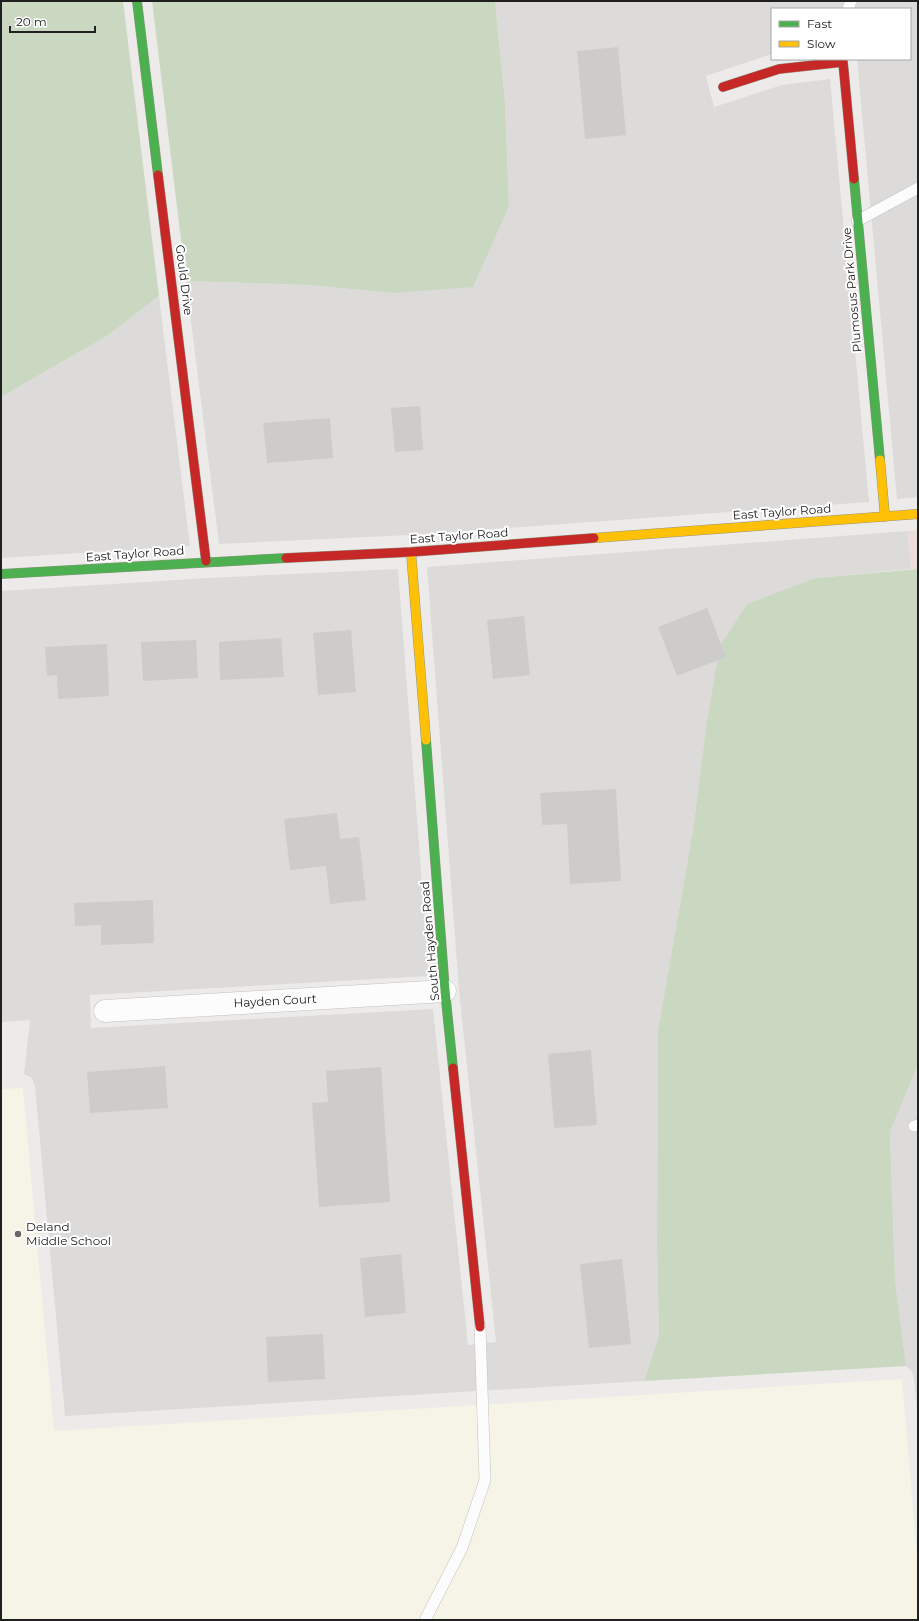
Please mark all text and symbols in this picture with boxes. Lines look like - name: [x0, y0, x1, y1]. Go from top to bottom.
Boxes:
- scale bar: [10, 8, 95, 34]
- legend: [771, 8, 911, 60]
- text: 20 m: [16, 14, 47, 29]
- text: Fast: [807, 16, 832, 31]
- text: Slow: [807, 36, 836, 51]
- street label: Plumosus Park Drive: [839, 227, 864, 353]
- street label: Gould Drive: [173, 244, 196, 316]
- street label: East Taylor Road: [732, 501, 832, 522]
- street label: East Taylor Road: [409, 525, 509, 546]
- street label: East Taylor Road: [85, 543, 185, 564]
- street label: South Hayden Road: [417, 881, 442, 1001]
- street label: Hayden Court: [233, 991, 317, 1010]
- place label: Deland Middle School: [26, 1219, 111, 1248]
- marker: Deland Middle School: [13, 1229, 23, 1239]

